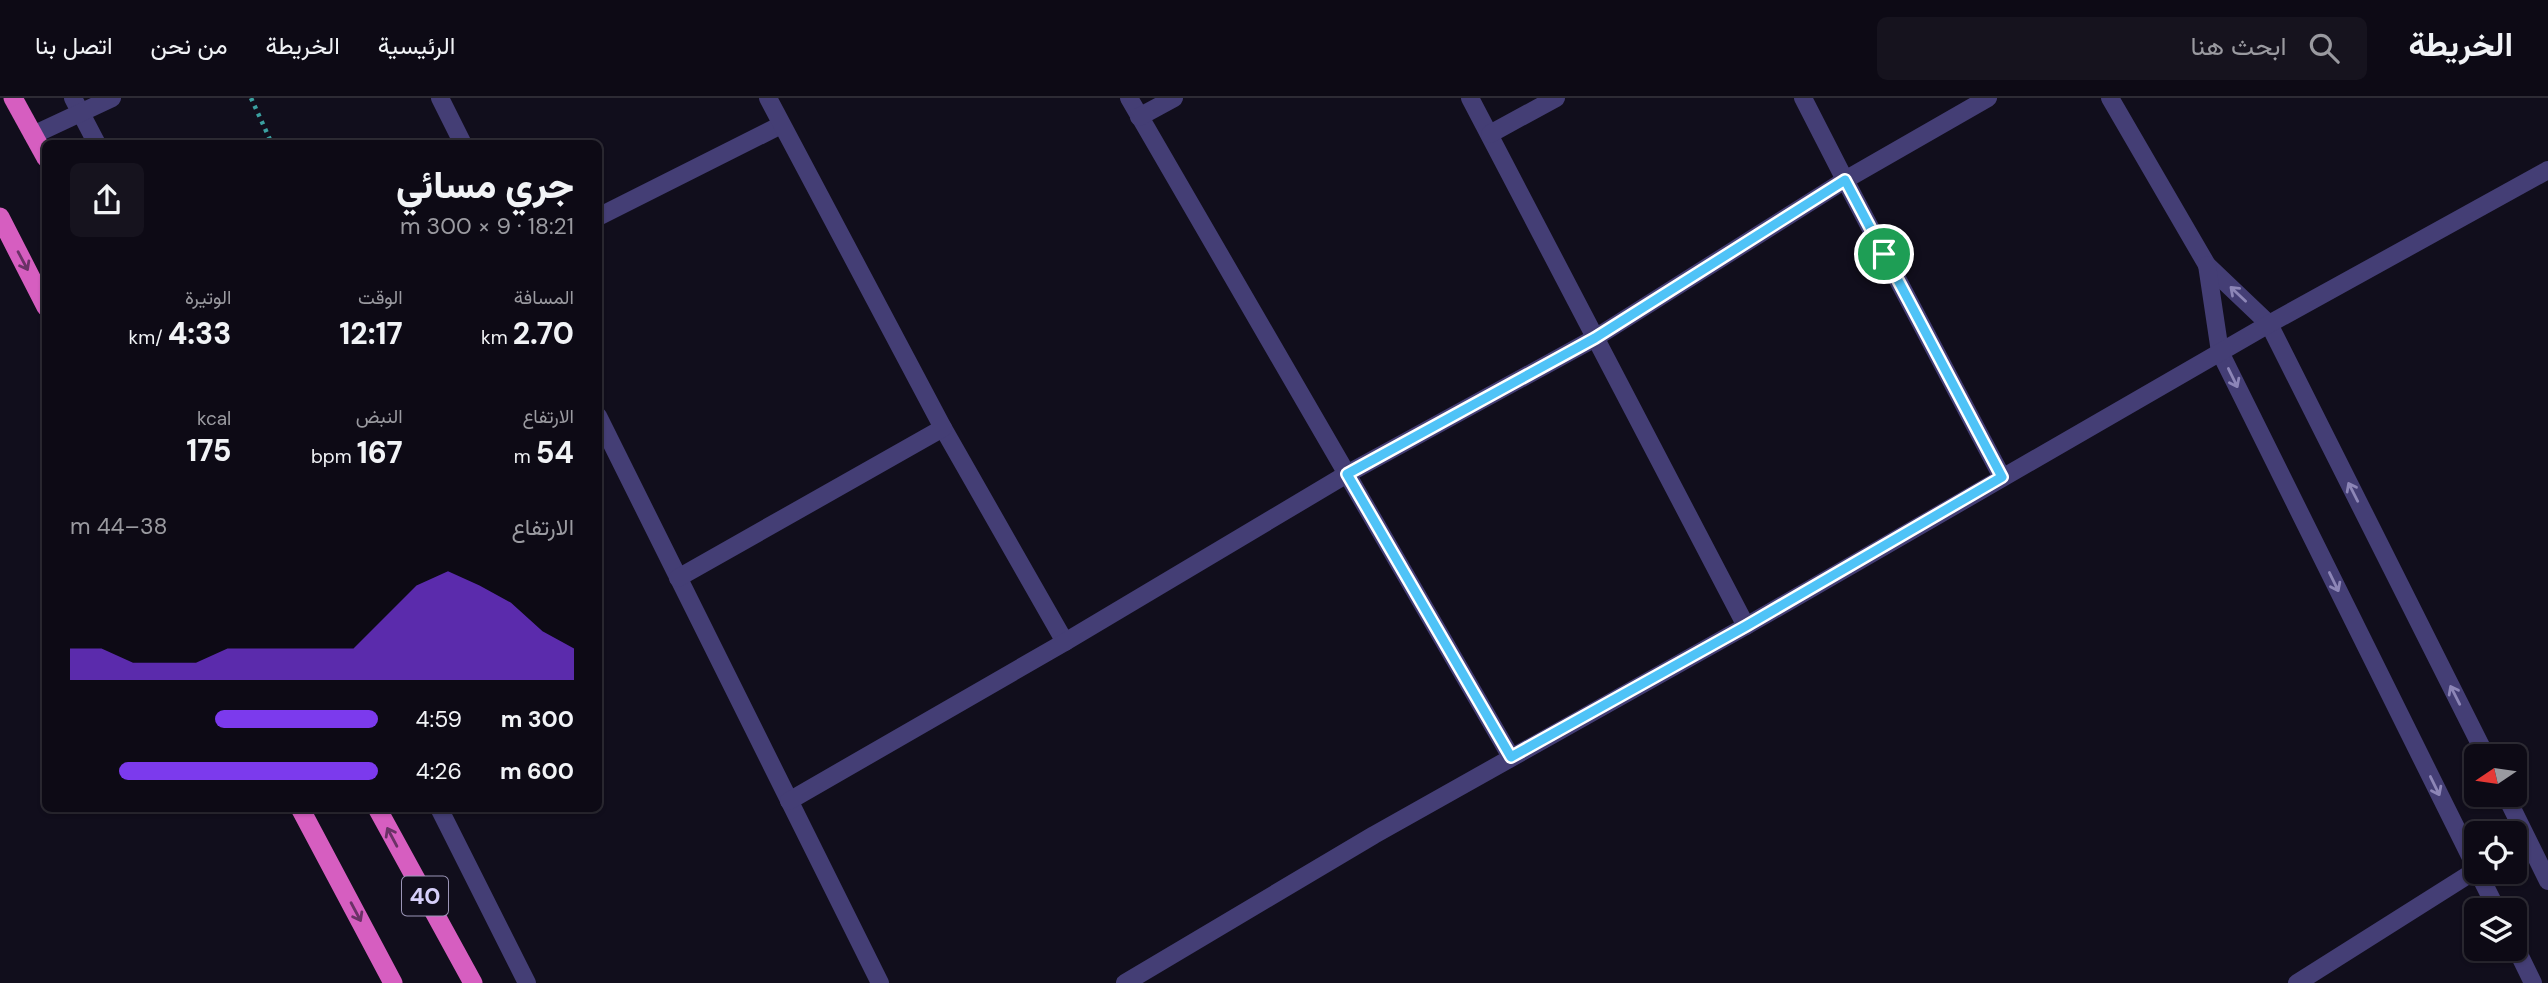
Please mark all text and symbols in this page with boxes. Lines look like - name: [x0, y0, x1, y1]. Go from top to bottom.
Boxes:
- search box: [1877, 17, 2367, 80]
- text: الخريطة: [2409, 23, 2513, 66]
- text: ابحث هنا: [2190, 29, 2287, 63]
- icon: search: [2305, 29, 2343, 67]
- text: اتصل بنا: [35, 30, 112, 61]
- text: من نحن: [150, 30, 228, 61]
- text: الخريطة: [266, 30, 340, 61]
- text: الرئيسية: [378, 30, 455, 61]
- text: جري مسائي: [396, 160, 574, 210]
- button: share: [70, 163, 144, 237]
- text: 18:21 · 9 × 300 m: [400, 211, 574, 241]
- pin: [1854, 224, 1914, 284]
- icon: arrive: [1865, 235, 1903, 273]
- one-way arrow: [17, 250, 31, 271]
- text: الوتيرة: [185, 285, 231, 310]
- text: الوقت: [358, 285, 403, 310]
- text: المسافة: [514, 285, 574, 310]
- one-way arrow: [2230, 286, 2247, 303]
- text: 4:33: [168, 314, 231, 353]
- text: 12:17: [339, 314, 403, 353]
- text: 2.70: [513, 314, 574, 353]
- text: /km: [129, 325, 168, 350]
- text: km: [481, 325, 513, 350]
- one-way arrow: [2227, 367, 2240, 388]
- text: النبض: [356, 404, 403, 429]
- text: الارتفاع: [522, 404, 574, 429]
- text: kcal: [197, 406, 231, 431]
- text: 175: [186, 431, 231, 470]
- text: 167: [357, 433, 403, 472]
- text: 54: [536, 433, 574, 472]
- text: bpm: [311, 444, 357, 469]
- text: m: [514, 444, 536, 469]
- one-way arrow: [2346, 482, 2360, 503]
- text: 38–44 m: [70, 511, 168, 541]
- text: الارتفاع: [512, 512, 574, 542]
- one-way arrow: [2328, 571, 2342, 592]
- one-way arrow: [2448, 685, 2462, 706]
- text: 4:59: [416, 704, 462, 734]
- text: 300 m: [501, 704, 574, 734]
- north arrow: [2464, 744, 2527, 807]
- map controls: [2464, 744, 2527, 961]
- text: 4:26: [416, 756, 462, 786]
- text: 600 m: [500, 756, 574, 786]
- one-way arrow: [2429, 775, 2443, 796]
- button: locate: [2464, 821, 2527, 884]
- one-way arrow: [385, 828, 399, 848]
- road number: 40: [402, 876, 448, 916]
- button: layers: [2464, 898, 2527, 961]
- one-way arrow: [349, 901, 363, 922]

